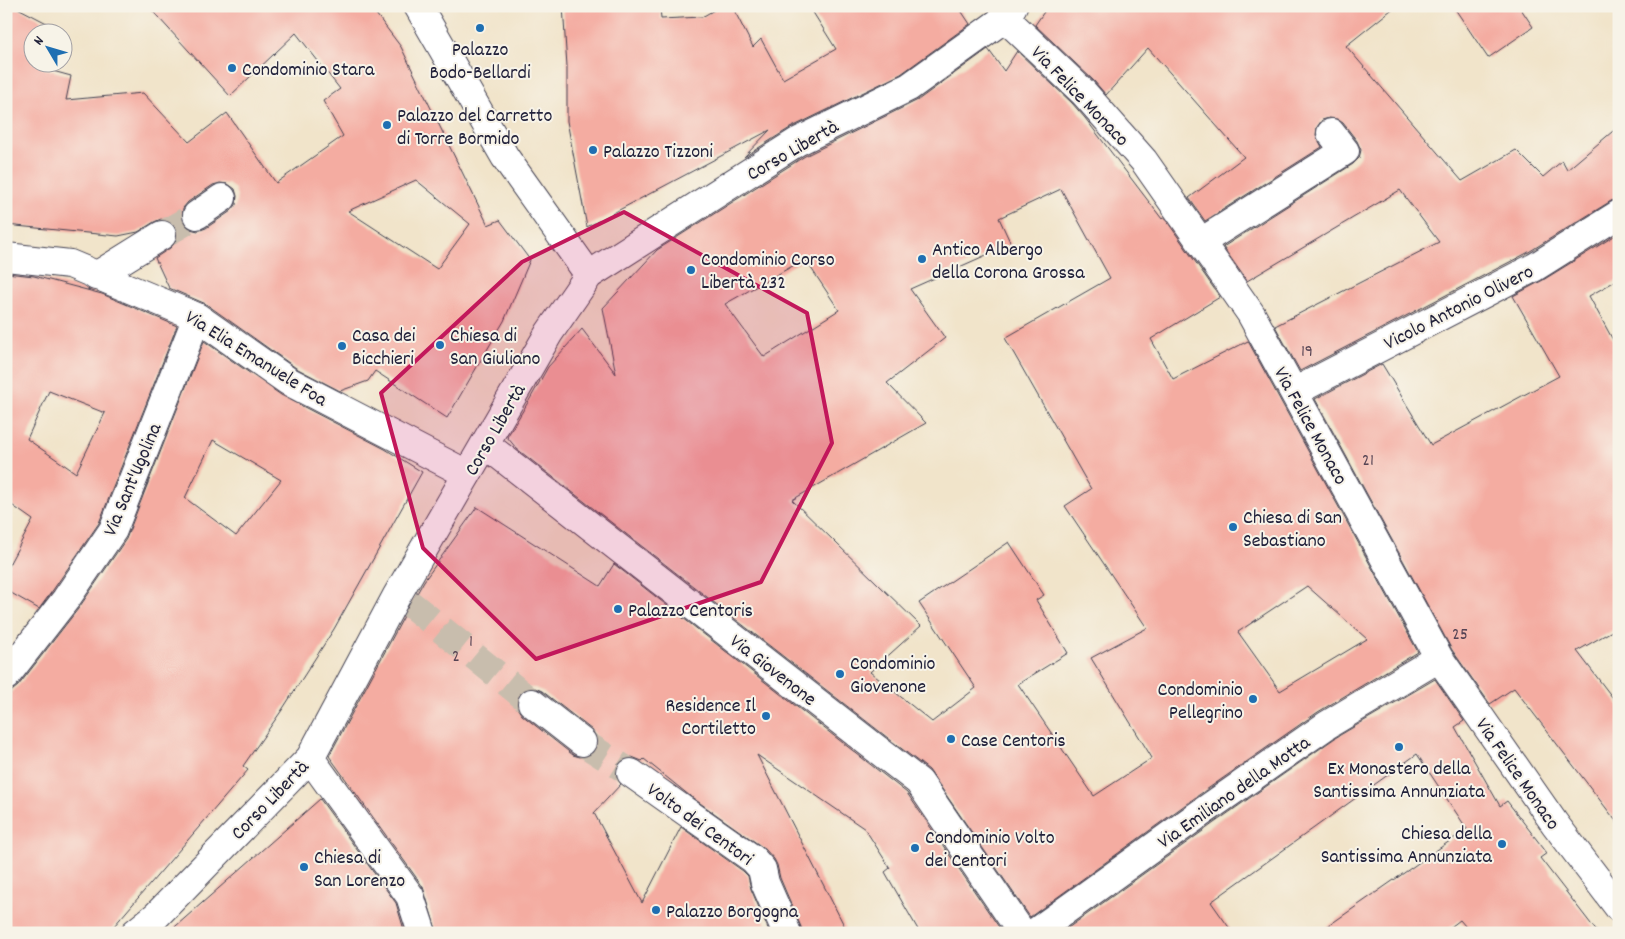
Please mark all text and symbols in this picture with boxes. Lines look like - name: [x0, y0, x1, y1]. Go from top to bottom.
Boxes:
- north arrow: [22, 22, 72, 72]
- marker: Palazzo Bodo-Bellardi: [474, 22, 486, 34]
- text: N: [29, 32, 49, 50]
- place label: Palazzo Bodo-Bellardi: [429, 37, 531, 88]
- street label: Via Felice Monaco: [1023, 40, 1134, 154]
- place label: Condominio Stara: [242, 57, 375, 85]
- marker: Condominio Stara: [226, 62, 238, 74]
- place label: Palazzo del Carretto di Torre Bormido: [397, 103, 552, 154]
- street label: Corso Libertà: [742, 114, 845, 189]
- marker: Palazzo del Carretto di Torre Bormido: [381, 119, 393, 131]
- place label: Palazzo Tizzoni: [603, 139, 713, 167]
- marker: Palazzo Tizzoni: [587, 144, 599, 156]
- place label: Antico Albergo della Corona Grossa: [932, 237, 1085, 288]
- place label: Condominio Corso Libertà 232: [701, 247, 835, 298]
- marker: Antico Albergo della Corona Grossa: [916, 253, 928, 265]
- street label: Vicolo Antonio Olivero: [1380, 259, 1539, 359]
- marker: Condominio Corso Libertà 232: [685, 264, 697, 276]
- street label: Via Elia Emanuele Foa: [179, 305, 332, 415]
- place label: Casa dei Bicchieri: [352, 323, 416, 374]
- place label: Chiesa di San Giuliano: [450, 323, 540, 374]
- marker: Chiesa di San Giuliano: [434, 339, 446, 351]
- marker: Casa dei Bicchieri: [336, 340, 348, 352]
- house number: 19: [1301, 340, 1313, 365]
- street label: Via Felice Monaco: [1265, 362, 1353, 491]
- street label: Corso Libertà: [459, 379, 534, 482]
- street label: Via Sant'Ugolina: [97, 419, 170, 541]
- house number: 21: [1362, 449, 1374, 474]
- place label: Chiesa di San Sebastiano: [1243, 505, 1342, 556]
- marker: Chiesa di San Sebastiano: [1227, 521, 1239, 533]
- place label: Palazzo Centoris: [628, 598, 753, 626]
- marker: Palazzo Centoris: [612, 603, 624, 615]
- house number: 25: [1452, 623, 1468, 648]
- street label: Via Giovenone: [723, 629, 822, 714]
- house number: 1: [469, 630, 473, 655]
- house number: 2: [452, 645, 460, 670]
- place label: Condominio Giovenone: [850, 651, 936, 702]
- marker: Condominio Giovenone: [834, 668, 846, 680]
- place label: Condominio Pellegrino: [1158, 677, 1243, 728]
- place label: Residence Il Cortiletto: [666, 693, 756, 744]
- marker: Condominio Pellegrino: [1247, 693, 1259, 705]
- marker: Residence Il Cortiletto: [760, 710, 772, 722]
- street label: Via Felice Monaco: [1468, 713, 1566, 836]
- place label: Case Centoris: [961, 728, 1066, 756]
- street label: Via Emiliano della Motta: [1153, 730, 1317, 857]
- marker: Case Centoris: [945, 733, 957, 745]
- marker: Ex Monastero della Santissima Annunziata: [1393, 741, 1405, 753]
- street label: Corso Libertà: [226, 755, 317, 848]
- place label: Ex Monastero della Santissima Annunziata: [1313, 756, 1485, 807]
- street label: Volto dei Centori: [640, 777, 759, 874]
- place label: Chiesa della Santissima Annunziata: [1321, 821, 1493, 872]
- place label: Condominio Volto dei Centori: [925, 825, 1055, 876]
- marker: Chiesa della Santissima Annunziata: [1496, 838, 1508, 850]
- marker: Condominio Volto dei Centori: [909, 842, 921, 854]
- place label: Chiesa di San Lorenzo: [314, 845, 405, 896]
- marker: Chiesa di San Lorenzo: [298, 861, 310, 873]
- place label: Palazzo Borgogna: [666, 899, 799, 927]
- marker: Palazzo Borgogna: [650, 904, 662, 916]

